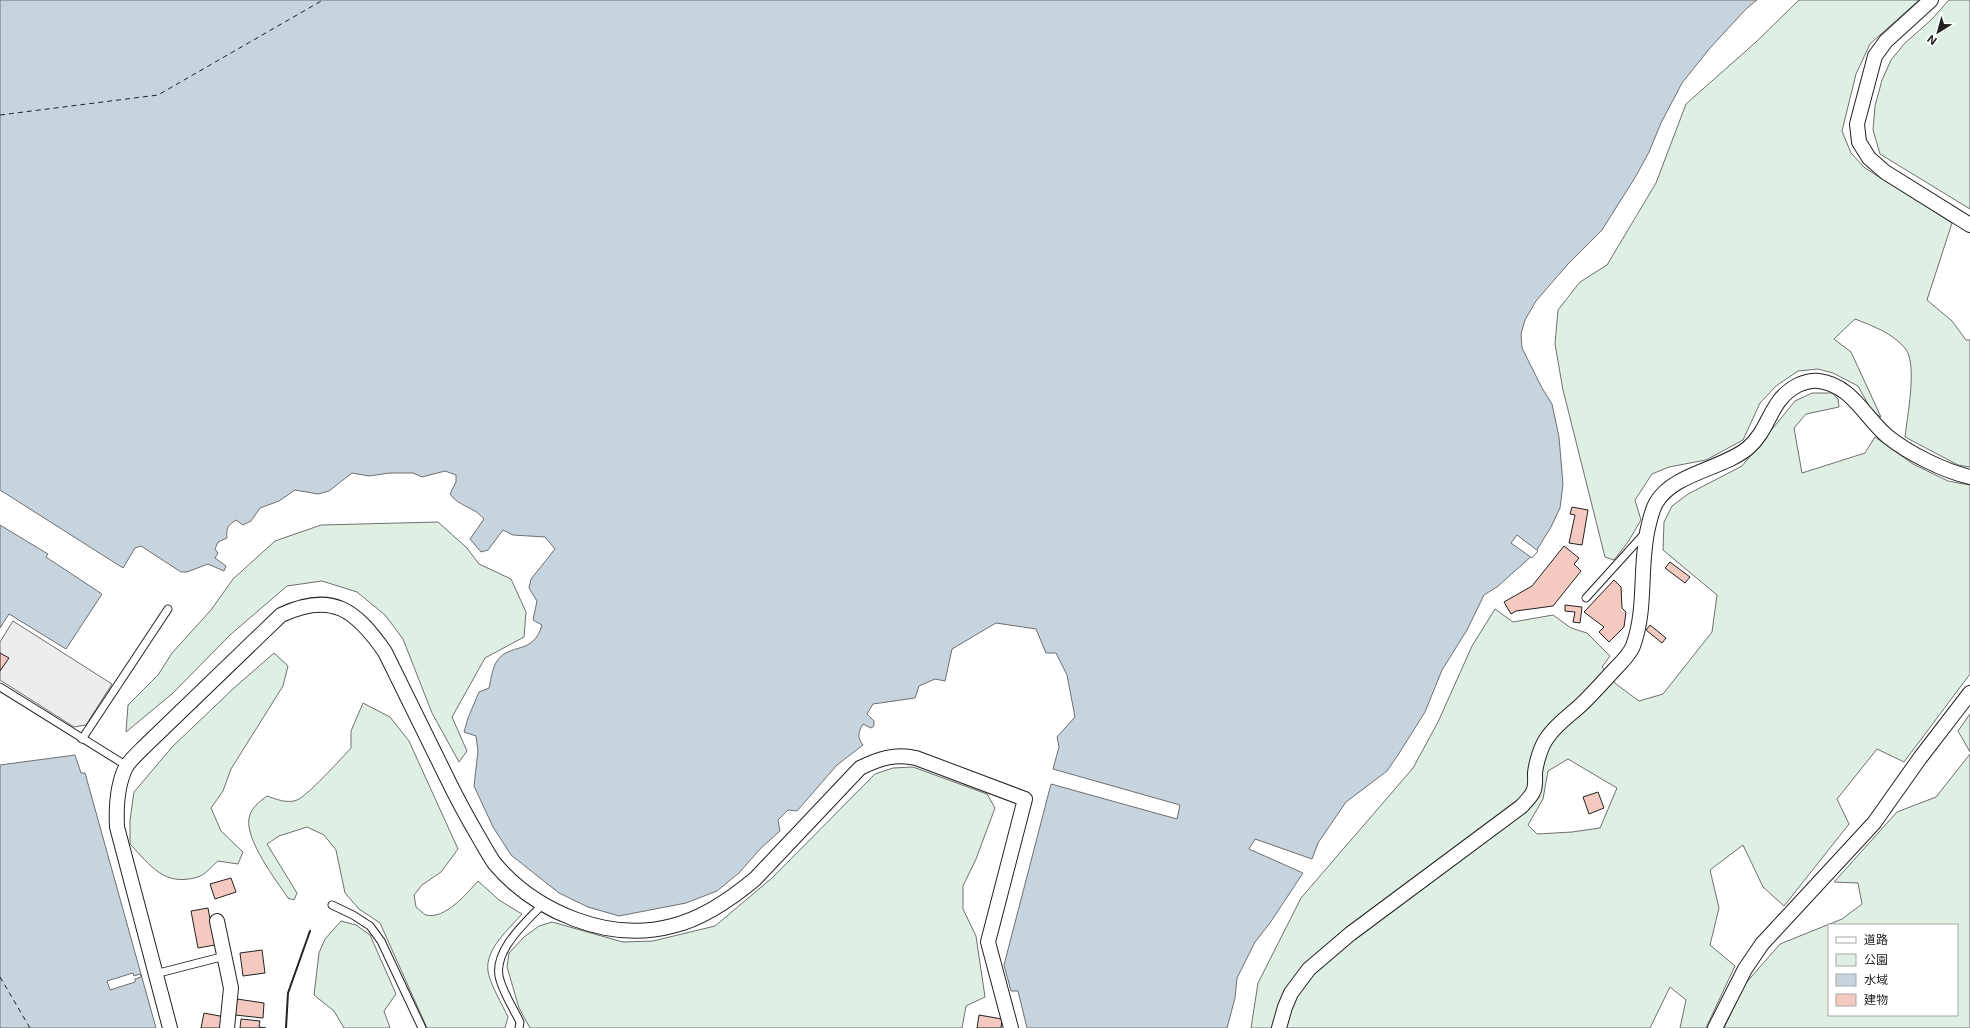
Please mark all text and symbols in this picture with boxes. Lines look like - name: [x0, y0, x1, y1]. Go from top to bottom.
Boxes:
- north arrow: [1918, 12, 1958, 52]
- text: N: [1924, 32, 1940, 48]
- legend: [1828, 924, 1958, 1016]
- text: 道路: [1864, 932, 1888, 947]
- text: 公園: [1864, 952, 1888, 967]
- text: 水域: [1864, 972, 1888, 987]
- text: 建物: [1864, 992, 1888, 1007]

